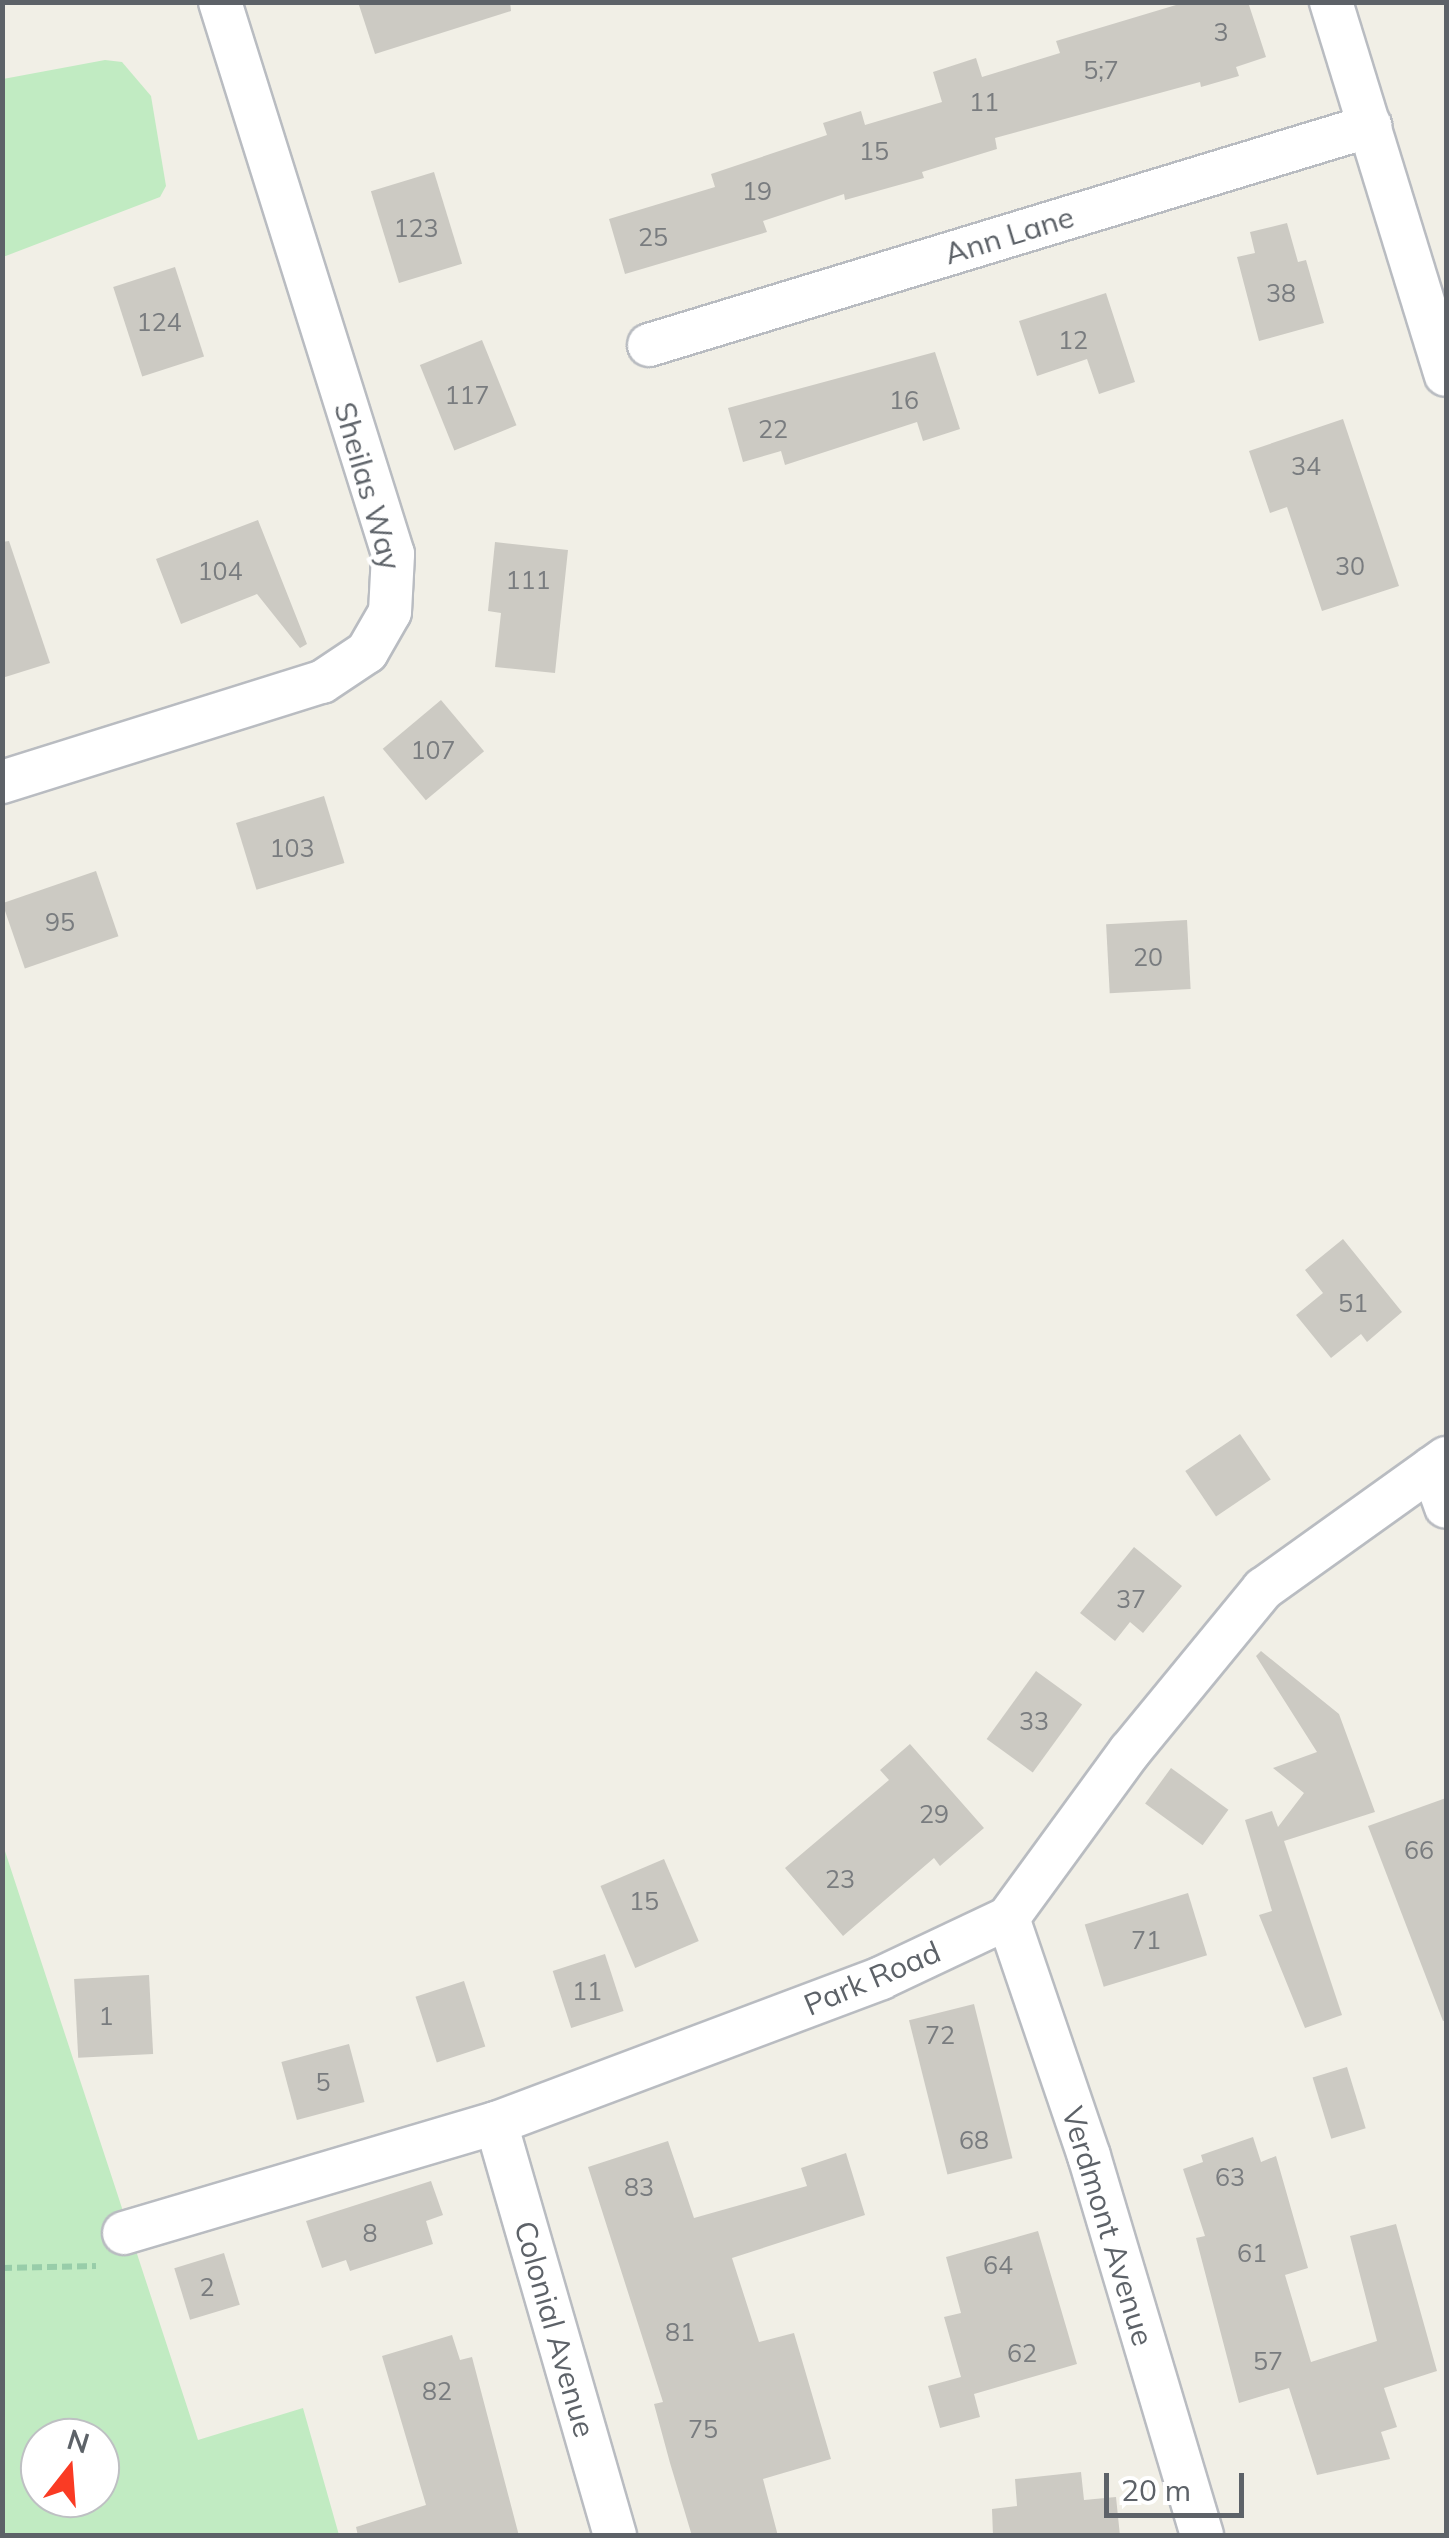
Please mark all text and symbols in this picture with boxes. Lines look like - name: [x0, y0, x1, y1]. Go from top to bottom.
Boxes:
- house number: 3: [1214, 17, 1228, 47]
- house number: 5;7: [1083, 55, 1119, 85]
- house number: 11: [969, 87, 999, 117]
- house number: 15: [859, 136, 889, 166]
- house number: 19: [742, 176, 772, 206]
- street label: Ann Lane: [940, 198, 1078, 272]
- house number: 123: [394, 213, 438, 243]
- house number: 25: [638, 222, 668, 252]
- house number: 38: [1266, 278, 1296, 308]
- house number: 124: [137, 307, 181, 337]
- house number: 12: [1058, 325, 1088, 355]
- house number: 117: [445, 380, 489, 410]
- house number: 16: [889, 385, 919, 415]
- street label: Sheilas Way: [327, 398, 409, 574]
- house number: 22: [758, 414, 788, 444]
- house number: 34: [1291, 451, 1321, 481]
- house number: 30: [1335, 551, 1365, 581]
- house number: 104: [198, 556, 242, 586]
- house number: 111: [506, 565, 550, 595]
- house number: 107: [411, 735, 455, 765]
- house number: 103: [270, 833, 314, 863]
- house number: 95: [45, 907, 75, 937]
- house number: 20: [1133, 942, 1163, 972]
- house number: 51: [1338, 1288, 1368, 1318]
- house number: 37: [1116, 1584, 1146, 1614]
- house number: 33: [1019, 1706, 1049, 1736]
- house number: 29: [919, 1799, 949, 1829]
- house number: 66: [1404, 1835, 1434, 1865]
- house number: 23: [825, 1864, 855, 1894]
- house number: 15: [629, 1886, 659, 1916]
- house number: 71: [1131, 1925, 1161, 1955]
- street label: Park Road: [798, 1933, 946, 2023]
- house number: 11: [572, 1976, 602, 2006]
- house number: 1: [99, 2001, 113, 2031]
- house number: 72: [925, 2020, 955, 2050]
- house number: 5: [316, 2067, 330, 2097]
- street label: Verdmont Avenue: [1055, 2102, 1161, 2350]
- house number: 68: [959, 2125, 989, 2155]
- house number: 63: [1215, 2162, 1245, 2192]
- house number: 83: [624, 2172, 654, 2202]
- street label: Colonial Avenue: [507, 2217, 603, 2441]
- house number: 8: [363, 2218, 377, 2248]
- house number: 61: [1237, 2238, 1267, 2268]
- house number: 64: [983, 2250, 1013, 2280]
- house number: 2: [200, 2272, 214, 2302]
- house number: 81: [665, 2317, 695, 2347]
- house number: 62: [1007, 2338, 1037, 2368]
- house number: 57: [1253, 2346, 1283, 2376]
- house number: 82: [422, 2376, 452, 2406]
- house number: 75: [688, 2414, 718, 2444]
- north arrow: [20, 2418, 120, 2518]
- text: N: [63, 2421, 94, 2461]
- scale bar: [1109, 2453, 1249, 2515]
- text: 20 m: [1121, 2471, 1191, 2509]

